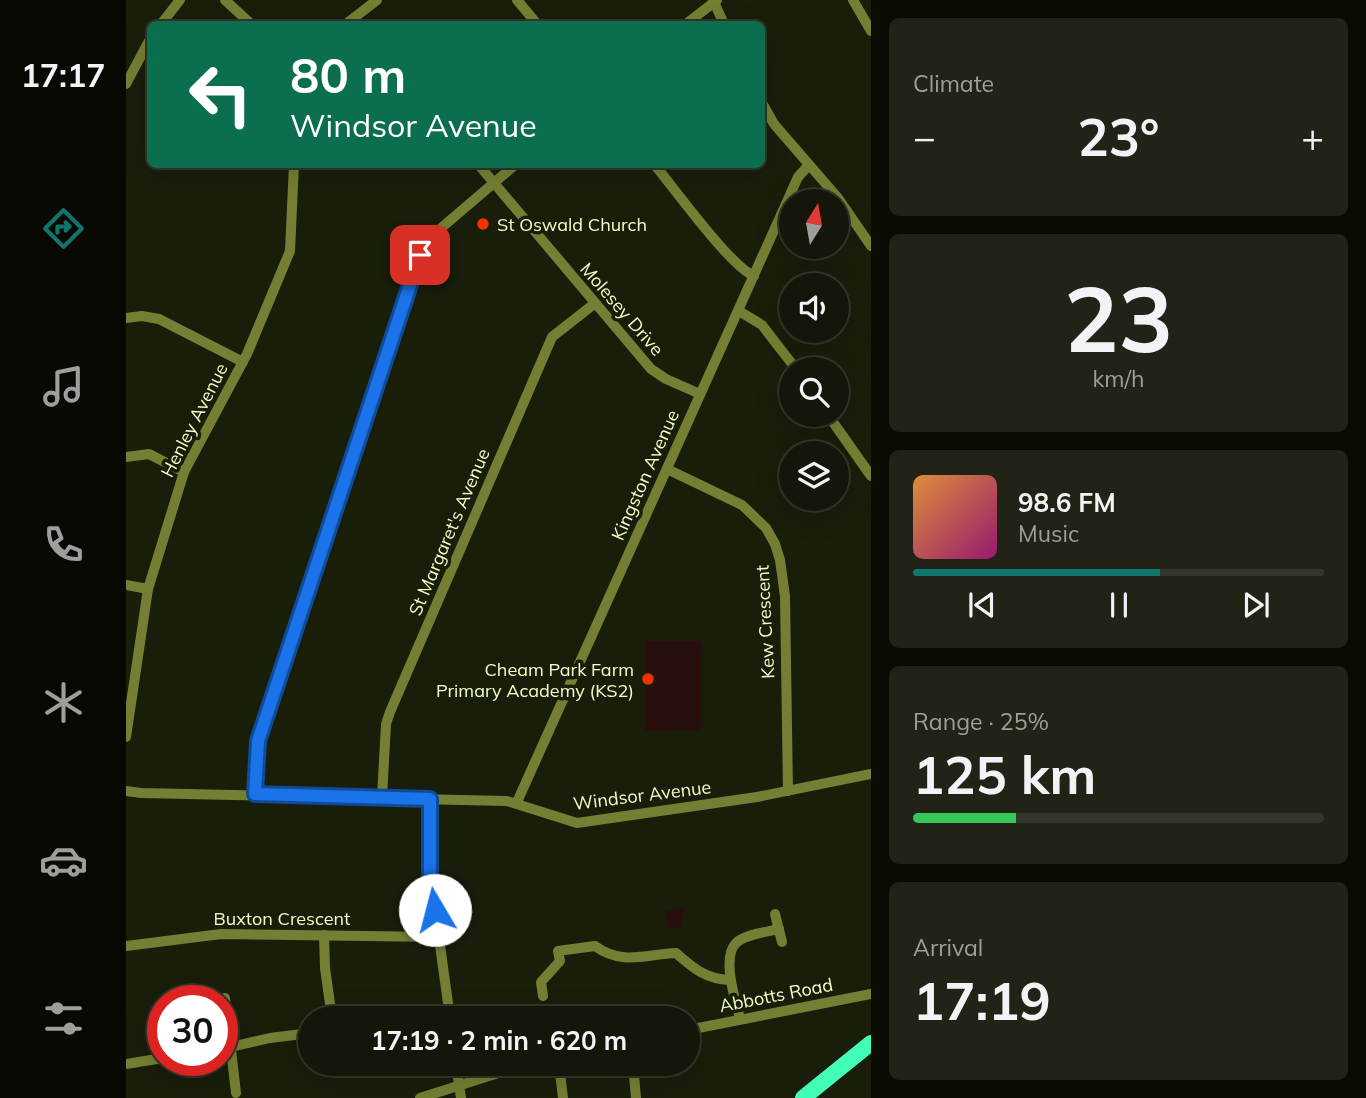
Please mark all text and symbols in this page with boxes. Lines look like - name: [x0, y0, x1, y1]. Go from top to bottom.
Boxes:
- text: 80 m: [290, 44, 406, 105]
- icon: left: [175, 49, 266, 140]
- text: 17:17: [21, 55, 105, 95]
- text: Climate: [913, 69, 994, 98]
- text: 23°: [1077, 104, 1160, 169]
- text: Windsor Avenue: [290, 105, 537, 145]
- text: −: [913, 113, 936, 161]
- text: +: [1301, 113, 1324, 161]
- north arrow: [779, 189, 849, 259]
- map controls: [779, 189, 849, 511]
- icon: directions: [39, 204, 88, 253]
- place label: St Oswald Church: [497, 213, 647, 236]
- marker: St Oswald Church: [475, 216, 491, 232]
- pin: [390, 225, 450, 285]
- icon: arrive: [401, 236, 439, 274]
- street label: Molesey Drive: [575, 258, 669, 360]
- text: 23: [1064, 261, 1173, 375]
- button: sound: [779, 273, 849, 343]
- button: search: [779, 357, 849, 427]
- street label: Henley Avenue: [155, 359, 233, 481]
- icon: music: [39, 362, 88, 411]
- text: km/h: [1092, 364, 1145, 393]
- street label: Kingston Avenue: [606, 406, 684, 544]
- button: layers: [779, 441, 849, 511]
- street label: St Margaret's Avenue: [403, 445, 495, 619]
- text: 98.6 FM: [1018, 486, 1116, 519]
- text: Music: [1018, 519, 1079, 548]
- icon: phone: [39, 520, 88, 569]
- street label: Kew Crescent: [751, 564, 779, 680]
- icon: previous: [963, 586, 1001, 624]
- icon: pause: [1100, 586, 1138, 624]
- icon: next: [1237, 586, 1275, 624]
- place label: Cheam Park Farm Primary Academy (KS2): [436, 658, 634, 702]
- marker: Cheam Park Farm Primary Academy (KS2): [640, 671, 656, 687]
- icon: climate: [39, 678, 88, 727]
- text: Range · 25%: [913, 707, 1049, 736]
- text: 125 km: [913, 742, 1096, 807]
- street label: Windsor Avenue: [572, 775, 712, 815]
- icon: car: [39, 836, 88, 885]
- position arrow: [398, 873, 472, 947]
- street label: Buxton Crescent: [214, 907, 350, 930]
- text: Arrival: [913, 933, 983, 962]
- text: 17:19: [913, 968, 1051, 1033]
- street label: Abbotts Road: [717, 973, 835, 1017]
- speed limit sign: 30: [147, 985, 238, 1076]
- icon: filters: [39, 994, 88, 1043]
- text: 17:19 · 2 min · 620 m: [371, 1024, 627, 1057]

